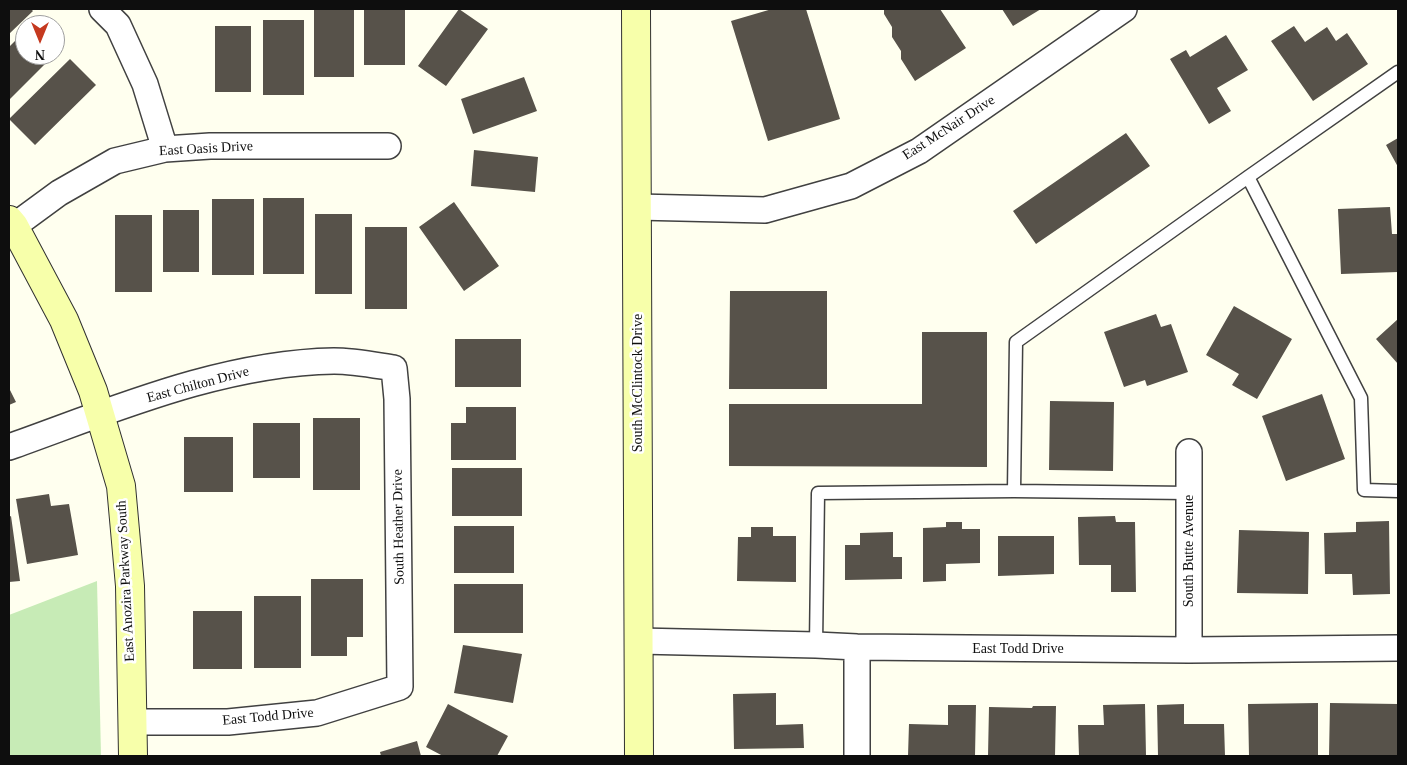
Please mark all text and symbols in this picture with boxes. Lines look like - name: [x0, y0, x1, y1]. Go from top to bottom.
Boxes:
- north arrow: [15, 15, 65, 65]
- text: N: [35, 47, 45, 62]
- street label: East McNair Drive: [900, 92, 998, 164]
- street label: East Oasis Drive: [159, 138, 253, 160]
- street label: South McClintock Drive: [630, 314, 646, 452]
- street label: East Chilton Drive: [145, 363, 251, 407]
- street label: South Heather Drive: [390, 469, 408, 585]
- street label: South Butte Avenue: [1181, 495, 1197, 607]
- street label: East Anozira Parkway South: [113, 500, 139, 662]
- street label: East Todd Drive: [972, 641, 1064, 657]
- street label: East Todd Drive: [222, 705, 314, 729]

